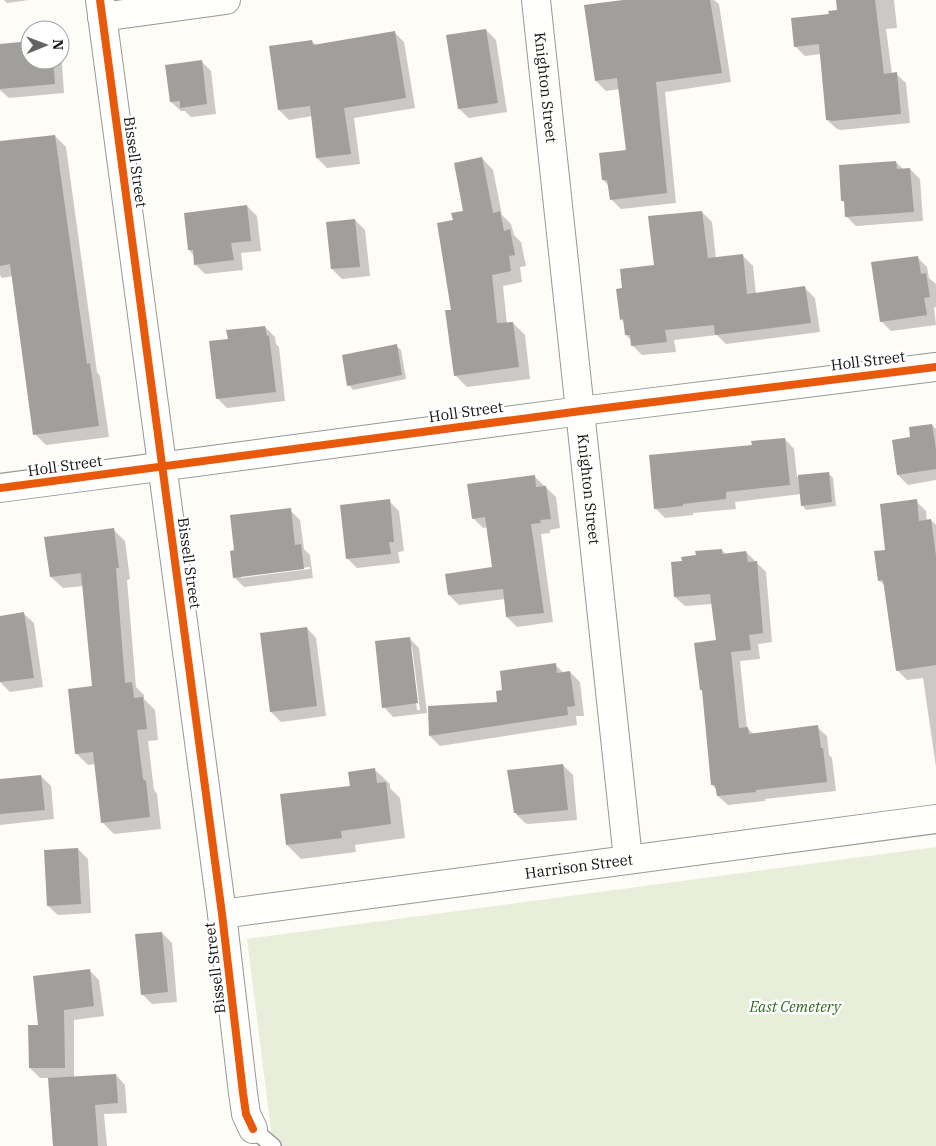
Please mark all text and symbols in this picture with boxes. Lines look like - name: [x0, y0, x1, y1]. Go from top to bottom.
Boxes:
- north arrow: [20, 20, 70, 70]
- street label: Knighton Street: [530, 31, 561, 144]
- text: N: [49, 39, 67, 50]
- street label: Bissell Street: [120, 115, 151, 209]
- street label: Holl Street: [830, 347, 906, 374]
- street label: Holl Street: [428, 397, 504, 426]
- street label: Knighton Street: [574, 433, 604, 546]
- street label: Holl Street: [27, 451, 103, 480]
- street label: Bissell Street: [174, 516, 205, 610]
- street label: Harrison Street: [523, 849, 634, 883]
- street label: Bissell Street: [199, 921, 230, 1015]
- park label: East Cemetery: [748, 997, 842, 1016]

